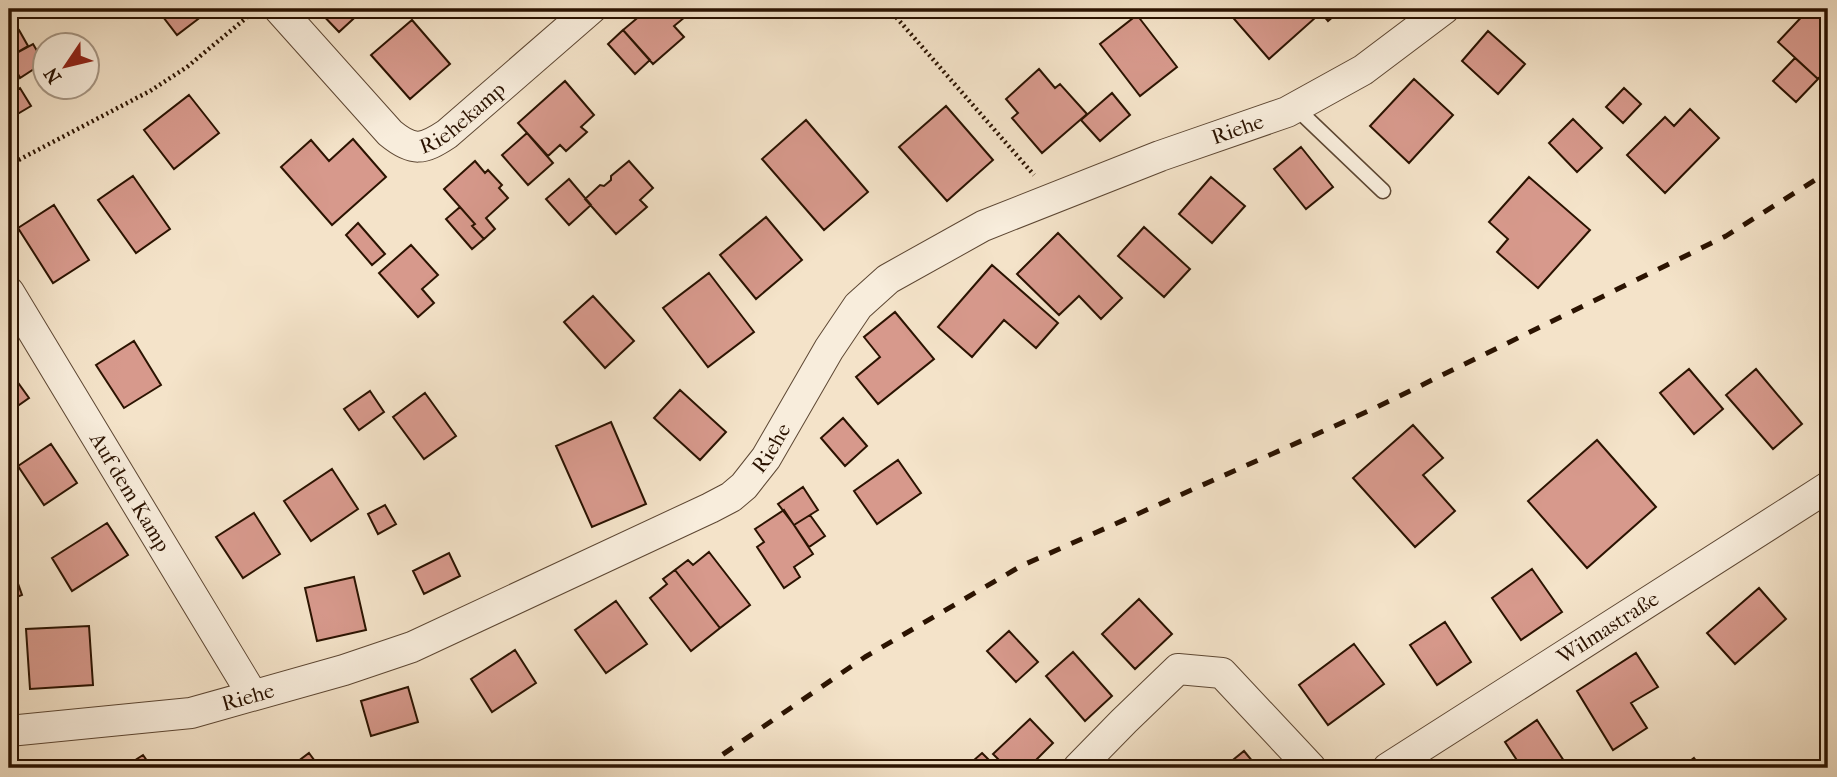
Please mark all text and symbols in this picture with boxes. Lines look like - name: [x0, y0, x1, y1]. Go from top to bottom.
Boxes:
- north arrow: [32, 32, 102, 102]
- text: N: [39, 62, 66, 87]
- street label: Riehekamp: [416, 77, 510, 159]
- street label: Riehe: [1208, 109, 1267, 149]
- street label: Riehe: [747, 419, 795, 478]
- street label: Auf dem Kamp: [84, 428, 175, 556]
- street label: Wilmastraße: [1552, 586, 1663, 669]
- street label: Riehe: [219, 678, 277, 716]

